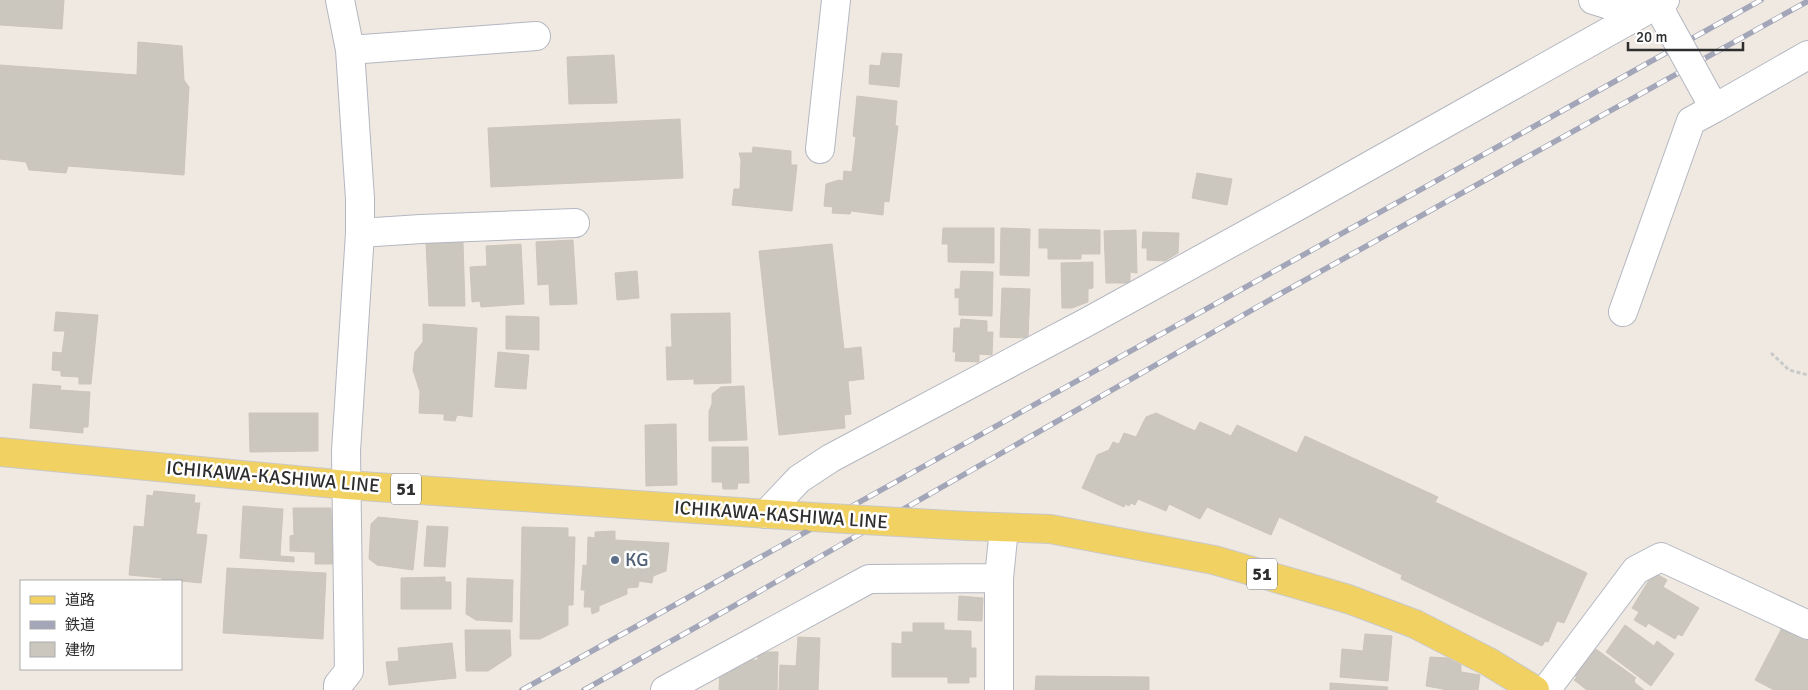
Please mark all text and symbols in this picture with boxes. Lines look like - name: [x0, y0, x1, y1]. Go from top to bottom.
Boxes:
- scale bar: [1628, 20, 1743, 52]
- text: 20 m: [1636, 28, 1667, 46]
- street label: ICHIKAWA-KASHIWA LINE: [165, 456, 381, 498]
- road number: 51: [391, 474, 421, 504]
- street label: ICHIKAWA-KASHIWA LINE: [673, 496, 889, 534]
- place label: KG: [625, 548, 648, 572]
- marker: KG: [609, 554, 621, 566]
- road number: 51: [1247, 558, 1277, 590]
- legend: [20, 580, 182, 670]
- text: 道路: [65, 591, 95, 609]
- text: 鉄道: [65, 616, 95, 634]
- text: 建物: [65, 641, 95, 659]

